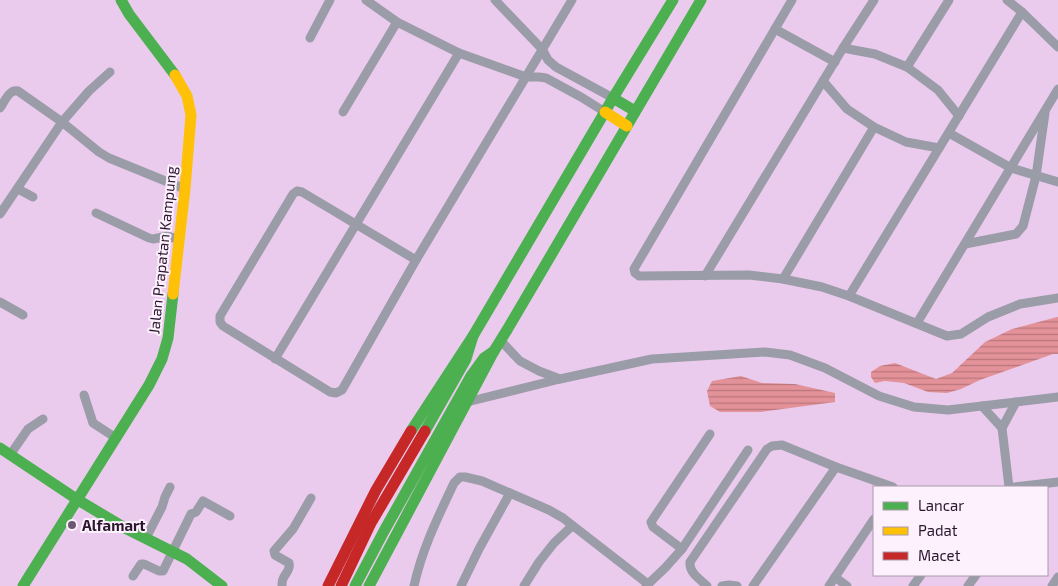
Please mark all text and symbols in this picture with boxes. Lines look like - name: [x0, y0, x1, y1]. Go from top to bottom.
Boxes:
- street label: Jalan Prapatan Kampung: [144, 165, 180, 335]
- legend: [873, 486, 1048, 576]
- text: Lancar: [918, 496, 964, 514]
- place label: Alfamart: [82, 516, 145, 534]
- marker: Alfamart: [66, 519, 78, 531]
- text: Padat: [918, 521, 958, 539]
- text: Macet: [918, 546, 961, 564]

